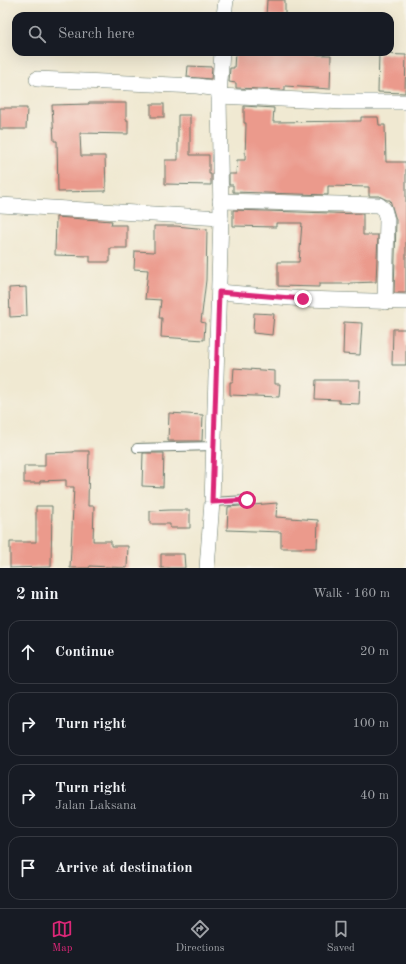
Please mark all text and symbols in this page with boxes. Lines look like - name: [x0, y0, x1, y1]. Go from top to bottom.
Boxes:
- search box: [12, 12, 394, 56]
- icon: search: [26, 23, 48, 45]
- text: Search here: [58, 27, 135, 42]
- route end: [294, 290, 312, 308]
- route start: [238, 491, 256, 509]
- text: 2 min: [16, 586, 59, 603]
- text: Walk · 160 m: [313, 587, 390, 600]
- icon: ahead: [17, 641, 39, 663]
- text: Continue: [55, 645, 114, 660]
- text: 20 m: [360, 645, 389, 658]
- icon: right: [17, 713, 39, 735]
- text: Turn right: [55, 717, 126, 732]
- text: 100 m: [352, 717, 389, 730]
- text: Turn right: [55, 781, 126, 796]
- icon: right: [17, 785, 39, 807]
- text: 40 m: [360, 789, 389, 802]
- text: Jalan Laksana: [55, 799, 136, 812]
- icon: arrive: [17, 857, 39, 879]
- text: Arrive at destination: [55, 861, 193, 876]
- tab: Map: [51, 918, 73, 956]
- tab: Directions: [176, 918, 224, 956]
- tab: Saved: [327, 918, 355, 956]

